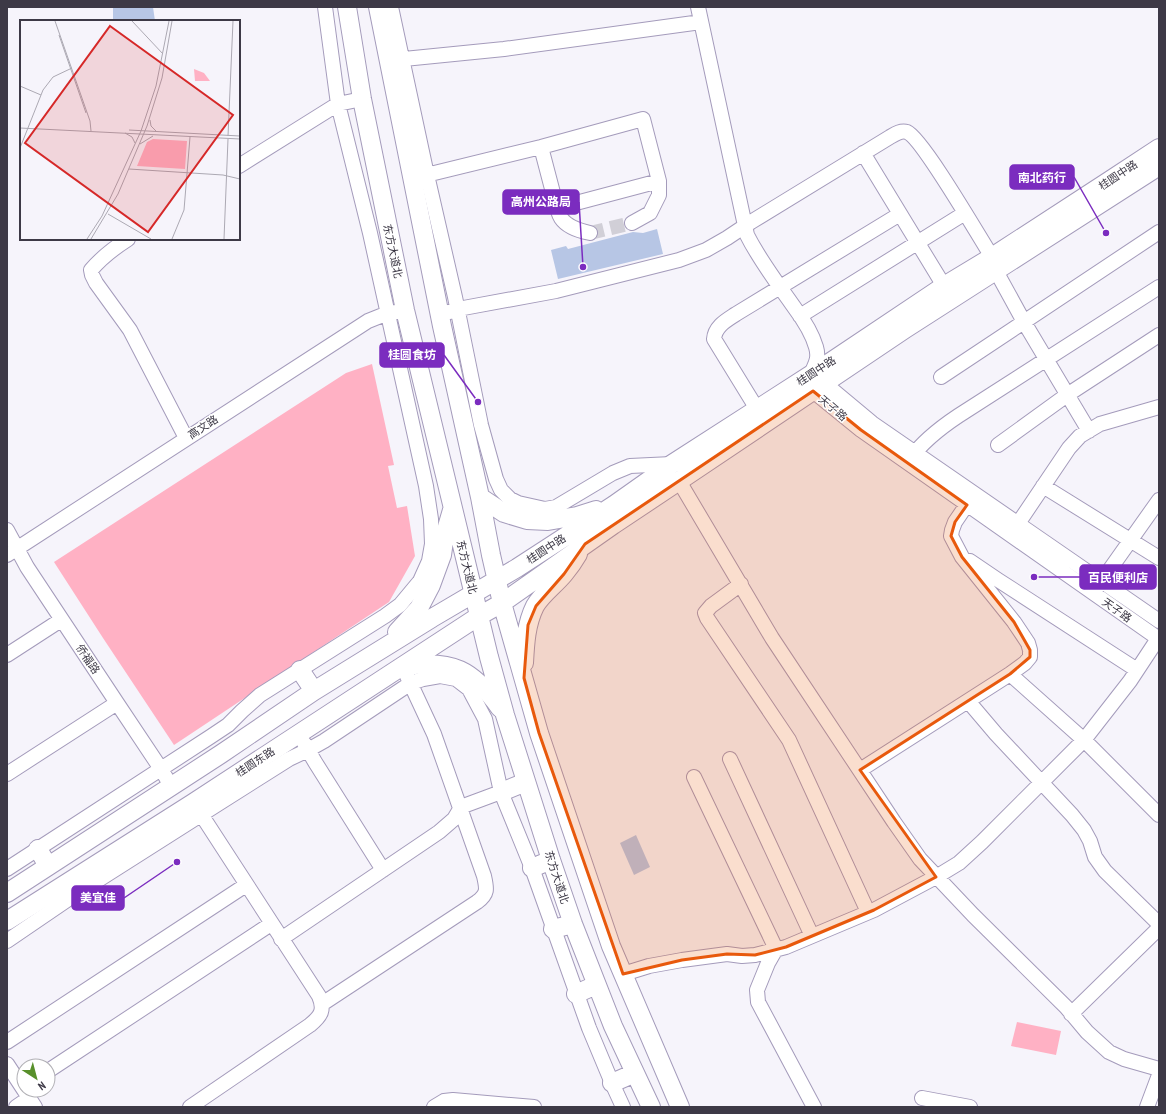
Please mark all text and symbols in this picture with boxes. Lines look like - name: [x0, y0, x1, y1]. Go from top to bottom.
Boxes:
- inset map: [20, 20, 240, 240]
- street label: 桂圆中路: [1096, 157, 1140, 193]
- callout: 南北药行: [1010, 165, 1074, 189]
- text: 南北药行: [1018, 170, 1066, 185]
- callout: 高州公路局: [503, 190, 579, 214]
- text: 高州公路局: [511, 194, 571, 209]
- street label: 东方大道北: [380, 223, 406, 279]
- callout: 桂圆食坊: [380, 343, 444, 367]
- text: 桂圆食坊: [388, 347, 436, 362]
- street label: 桂圆中路: [794, 353, 838, 389]
- street label: 天子路: [816, 392, 850, 424]
- street label: 高文路: [185, 412, 221, 442]
- street label: 桂圆中路: [524, 531, 568, 567]
- street label: 东方大道北: [454, 539, 480, 595]
- callout: 百民便利店: [1080, 565, 1156, 589]
- text: 百民便利店: [1088, 570, 1148, 585]
- street label: 天子路: [1099, 595, 1135, 625]
- street label: 侨福路: [73, 641, 103, 677]
- street label: 桂圆东路: [233, 744, 277, 780]
- street label: 东方大道北: [542, 849, 572, 905]
- callout: 美宜佳: [72, 886, 124, 910]
- text: 美宜佳: [80, 890, 116, 905]
- north arrow: [16, 1058, 56, 1098]
- text: N: [35, 1079, 48, 1094]

